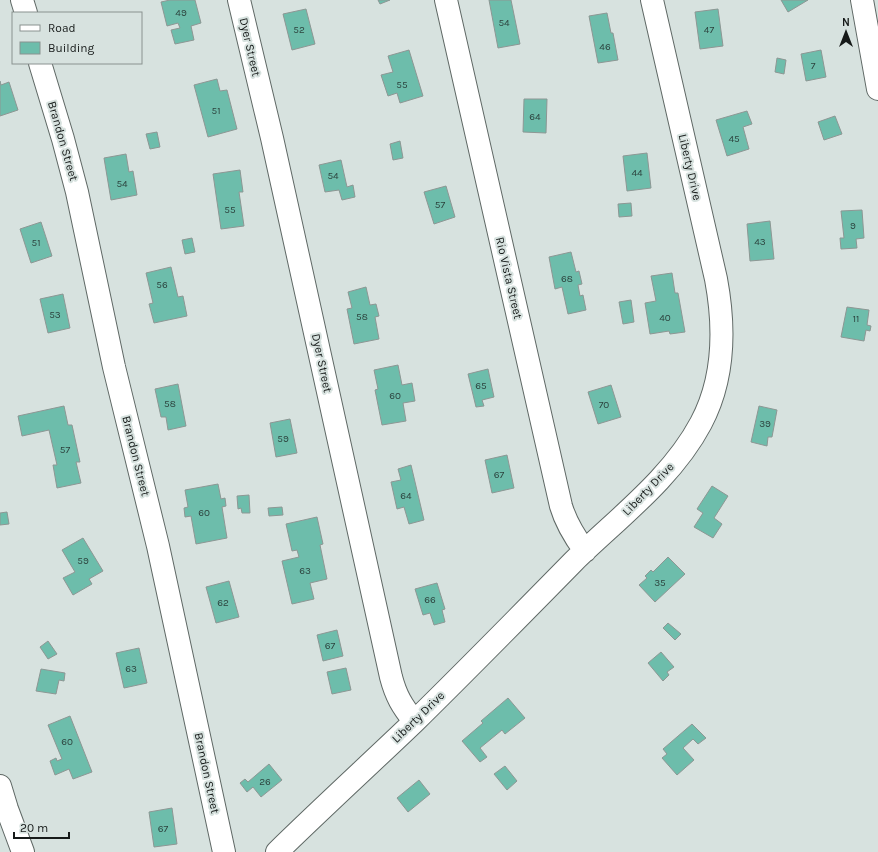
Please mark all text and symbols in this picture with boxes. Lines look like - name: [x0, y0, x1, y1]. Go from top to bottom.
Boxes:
- house number: 49: [175, 7, 187, 19]
- legend: [12, 12, 142, 64]
- north arrow: [826, 12, 866, 52]
- street label: Dyer Street: [236, 16, 264, 78]
- text: N: [842, 16, 850, 29]
- house number: 54: [498, 17, 510, 29]
- text: Road: [48, 21, 76, 35]
- house number: 52: [293, 24, 305, 36]
- house number: 47: [704, 24, 714, 36]
- text: Building: [48, 41, 95, 55]
- house number: 46: [599, 41, 611, 53]
- house number: 7: [811, 60, 816, 72]
- house number: 55: [396, 79, 408, 91]
- street label: Brandon Street: [45, 99, 81, 183]
- house number: 51: [212, 105, 220, 117]
- house number: 64: [529, 111, 541, 123]
- street label: Liberty Drive: [676, 132, 704, 202]
- house number: 45: [728, 133, 740, 145]
- house number: 44: [631, 167, 643, 179]
- house number: 54: [327, 170, 339, 182]
- house number: 54: [116, 178, 128, 190]
- house number: 57: [435, 199, 445, 211]
- house number: 55: [224, 204, 236, 216]
- house number: 9: [850, 220, 856, 232]
- street label: Rio Vista Street: [493, 236, 525, 321]
- house number: 43: [754, 236, 766, 248]
- house number: 51: [32, 237, 40, 249]
- house number: 68: [561, 273, 573, 285]
- house number: 56: [156, 279, 168, 291]
- house number: 53: [49, 309, 61, 321]
- house number: 58: [356, 311, 368, 323]
- house number: 40: [659, 312, 671, 324]
- house number: 11: [853, 313, 859, 325]
- street label: Dyer Street: [309, 332, 335, 394]
- house number: 65: [475, 380, 487, 392]
- house number: 60: [389, 390, 401, 402]
- house number: 58: [164, 398, 176, 410]
- house number: 70: [599, 399, 609, 411]
- street label: Brandon Street: [119, 414, 153, 498]
- house number: 39: [759, 418, 771, 430]
- house number: 59: [277, 433, 289, 445]
- house number: 57: [60, 444, 70, 456]
- street label: Liberty Drive: [619, 460, 677, 518]
- house number: 67: [494, 469, 505, 481]
- house number: 64: [400, 490, 412, 502]
- house number: 60: [198, 507, 210, 519]
- house number: 59: [77, 555, 89, 567]
- house number: 63: [299, 565, 311, 577]
- house number: 35: [654, 577, 666, 589]
- house number: 66: [424, 594, 436, 606]
- house number: 62: [217, 597, 229, 609]
- house number: 67: [325, 640, 336, 652]
- house number: 63: [125, 663, 137, 675]
- street label: Liberty Drive: [389, 688, 447, 746]
- street label: Brandon Street: [192, 731, 223, 815]
- house number: 60: [61, 736, 73, 748]
- house number: 26: [259, 776, 271, 788]
- scale bar: [14, 814, 69, 840]
- text: 20 m: [20, 821, 48, 835]
- house number: 67: [158, 823, 169, 835]

